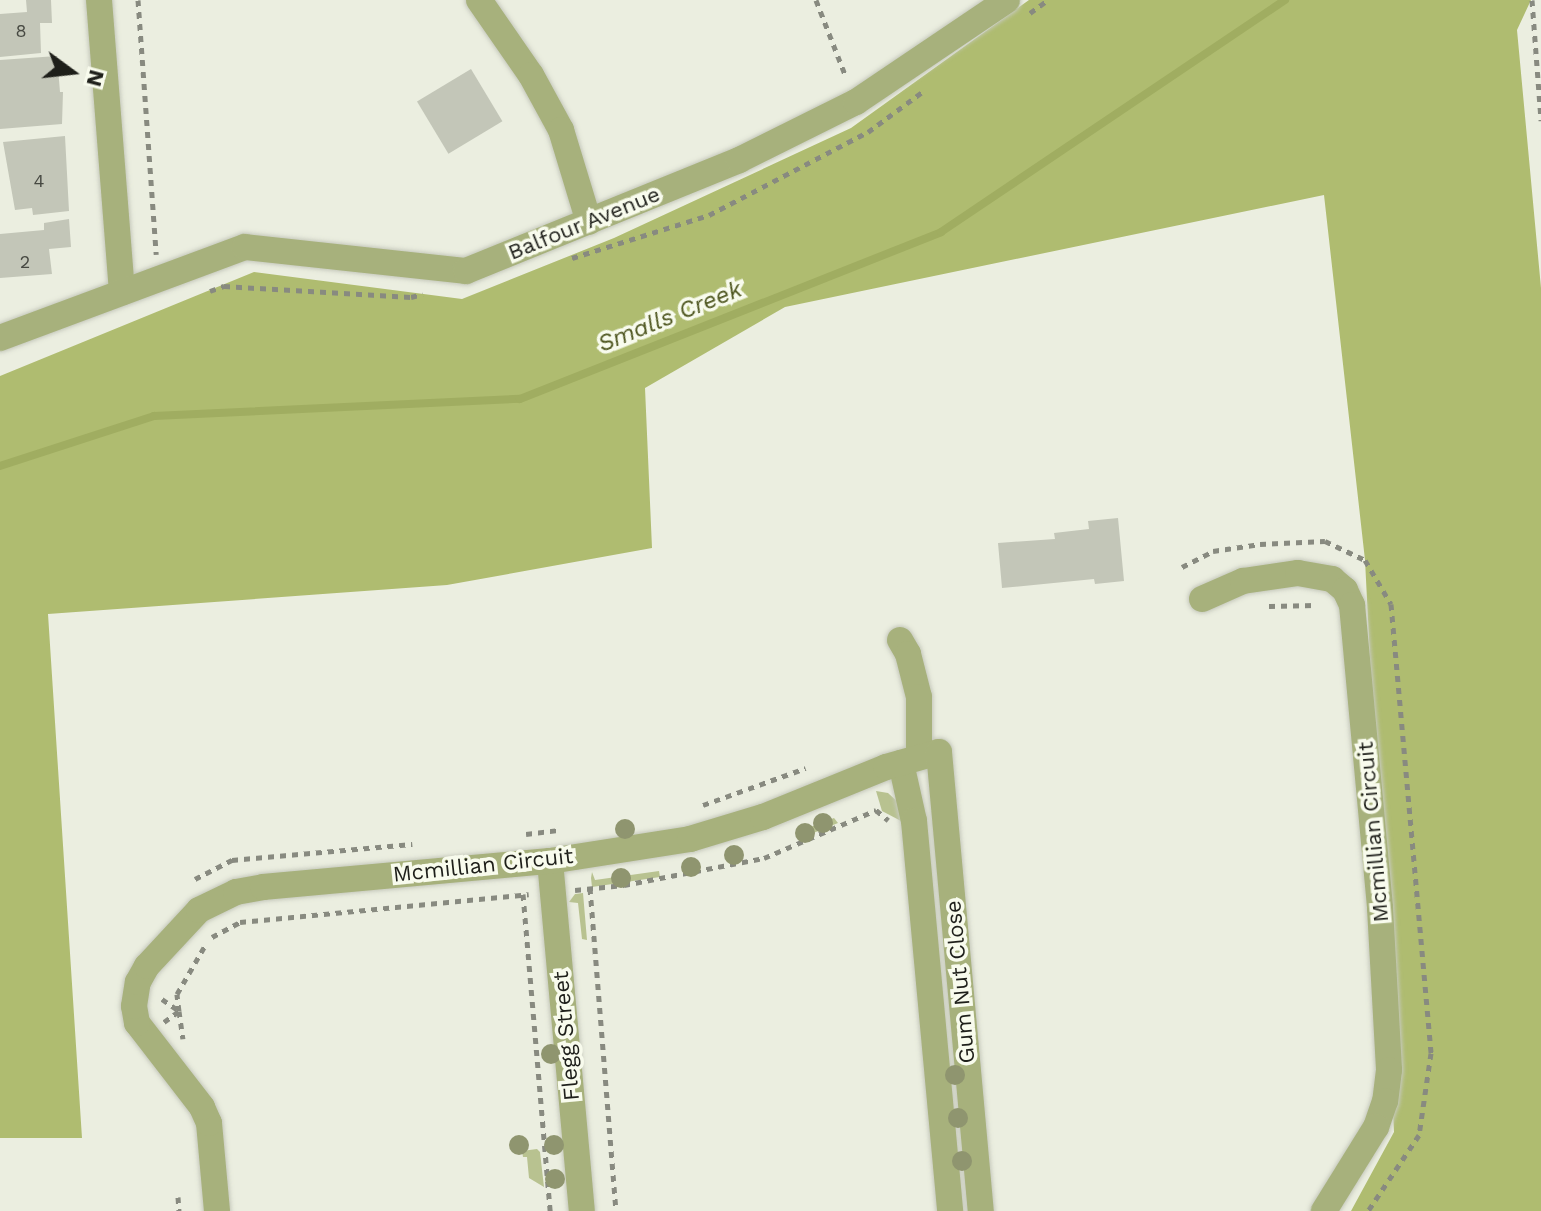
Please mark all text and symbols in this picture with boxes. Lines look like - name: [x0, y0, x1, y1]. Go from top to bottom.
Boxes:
- house number: 8: [15, 20, 27, 42]
- north arrow: [32, 32, 112, 112]
- text: N: [81, 67, 110, 89]
- house number: 4: [34, 170, 44, 192]
- street label: Balfour Avenue: [504, 180, 664, 266]
- house number: 2: [20, 251, 30, 273]
- water label: Smalls Creek: [594, 275, 746, 359]
- street label: Mcmillian Circuit: [1352, 741, 1394, 923]
- street label: Mcmillian Circuit: [392, 842, 574, 888]
- street label: Gum Nut Close: [940, 899, 980, 1065]
- street label: Flegg Street: [547, 970, 585, 1102]

